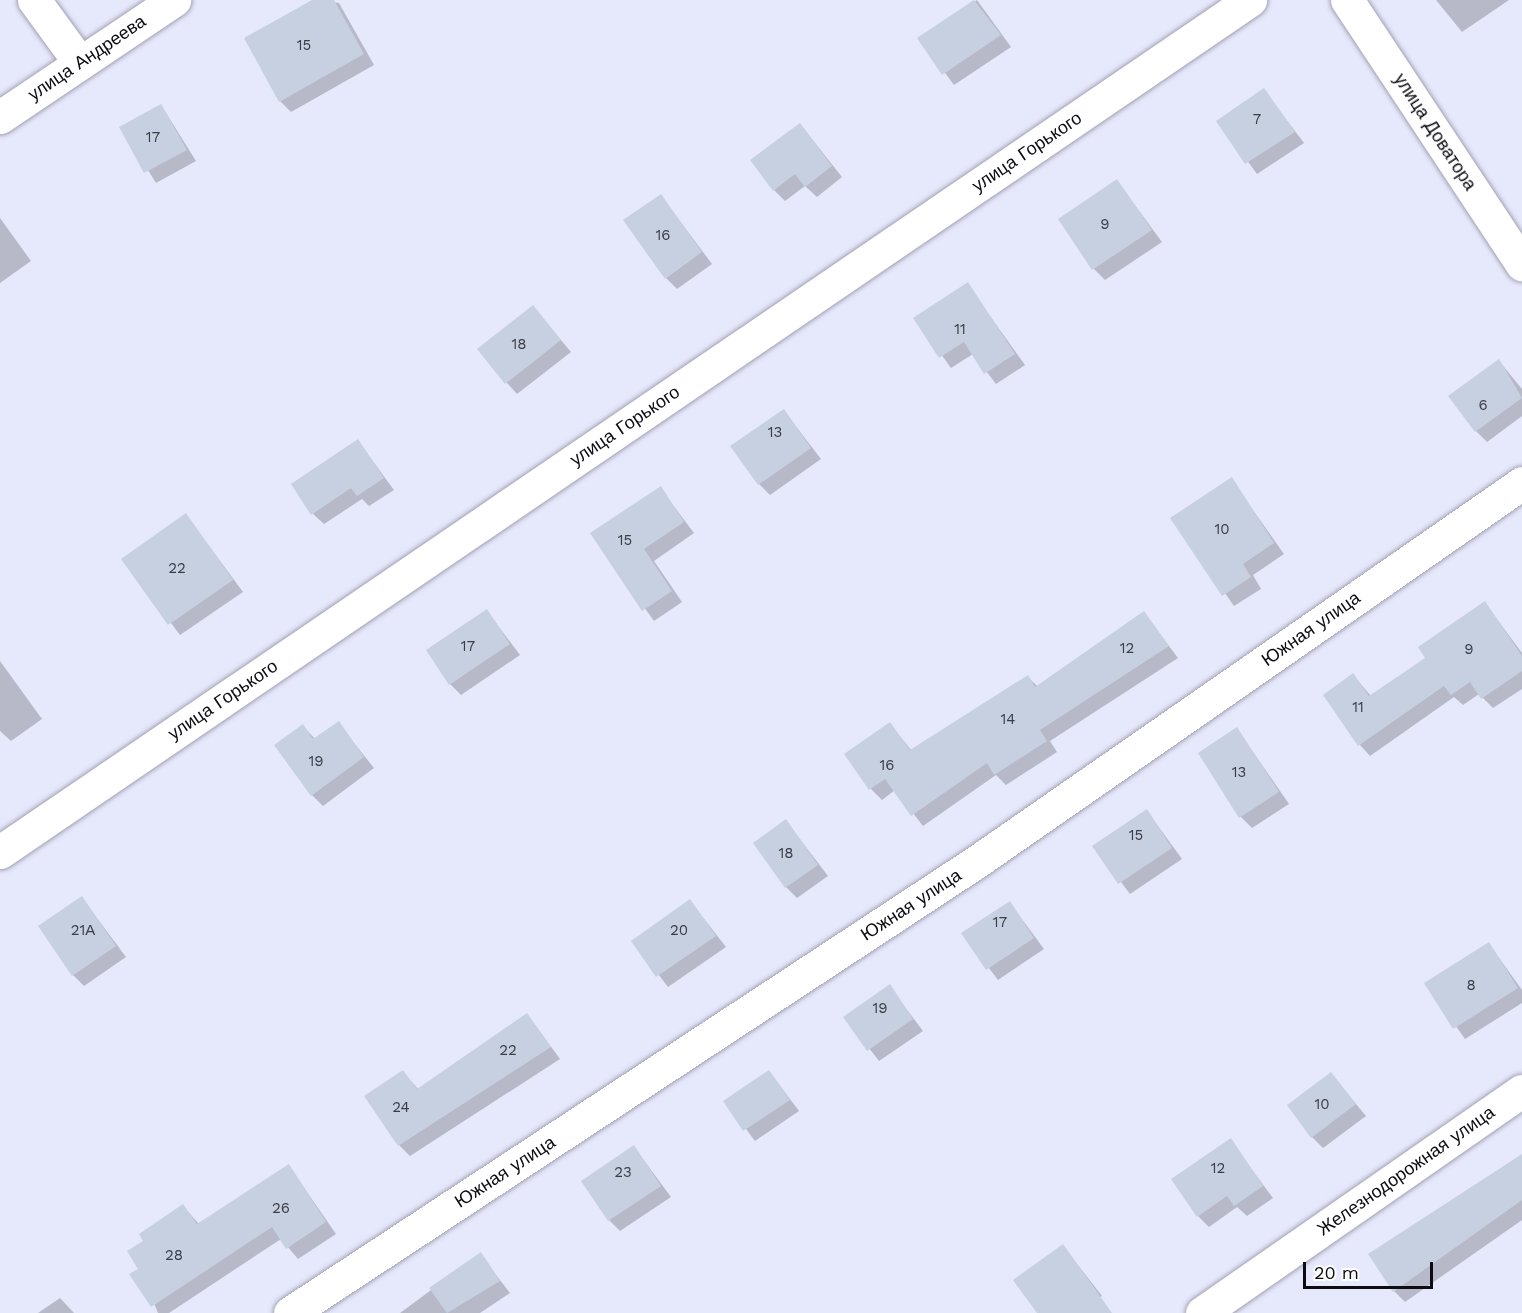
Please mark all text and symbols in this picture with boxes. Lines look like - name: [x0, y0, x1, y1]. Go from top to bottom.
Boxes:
- street label: улица Андреева: [24, 11, 150, 105]
- house number: 15: [297, 37, 311, 55]
- street label: улица Доватора: [1389, 69, 1481, 195]
- street label: улица Горького: [968, 107, 1086, 197]
- house number: 7: [1253, 111, 1261, 129]
- house number: 17: [146, 129, 160, 147]
- house number: 9: [1100, 216, 1110, 234]
- house number: 16: [656, 227, 670, 245]
- house number: 11: [954, 321, 966, 339]
- house number: 18: [511, 336, 527, 354]
- street label: улица Горького: [566, 381, 684, 471]
- house number: 6: [1478, 397, 1488, 415]
- house number: 13: [768, 424, 782, 442]
- house number: 10: [1214, 521, 1230, 539]
- house number: 15: [618, 532, 632, 550]
- house number: 22: [168, 560, 186, 578]
- street label: Южная улица: [1257, 587, 1365, 671]
- house number: 17: [461, 638, 475, 656]
- house number: 12: [1120, 640, 1134, 658]
- house number: 9: [1464, 641, 1474, 659]
- street label: улица Горького: [164, 655, 282, 745]
- house number: 11: [1352, 699, 1364, 717]
- house number: 14: [1000, 711, 1016, 729]
- house number: 19: [308, 753, 324, 771]
- house number: 16: [880, 757, 894, 775]
- house number: 13: [1232, 764, 1246, 782]
- house number: 15: [1129, 827, 1143, 845]
- house number: 18: [778, 845, 794, 863]
- street label: Южная улица: [857, 864, 965, 946]
- house number: 17: [993, 914, 1007, 932]
- house number: 21А: [71, 922, 95, 940]
- house number: 20: [670, 922, 688, 940]
- house number: 8: [1466, 977, 1476, 995]
- house number: 19: [872, 1000, 888, 1018]
- house number: 22: [499, 1042, 517, 1060]
- house number: 10: [1314, 1096, 1330, 1114]
- house number: 24: [392, 1099, 410, 1117]
- street label: Железнодорожная улица: [1313, 1102, 1499, 1240]
- street label: Южная улица: [451, 1131, 559, 1213]
- house number: 12: [1211, 1160, 1225, 1178]
- house number: 23: [614, 1164, 632, 1182]
- house number: 26: [272, 1200, 290, 1218]
- house number: 28: [165, 1247, 183, 1265]
- scale bar: [1306, 1250, 1436, 1288]
- text: 20 m: [1314, 1262, 1359, 1283]

